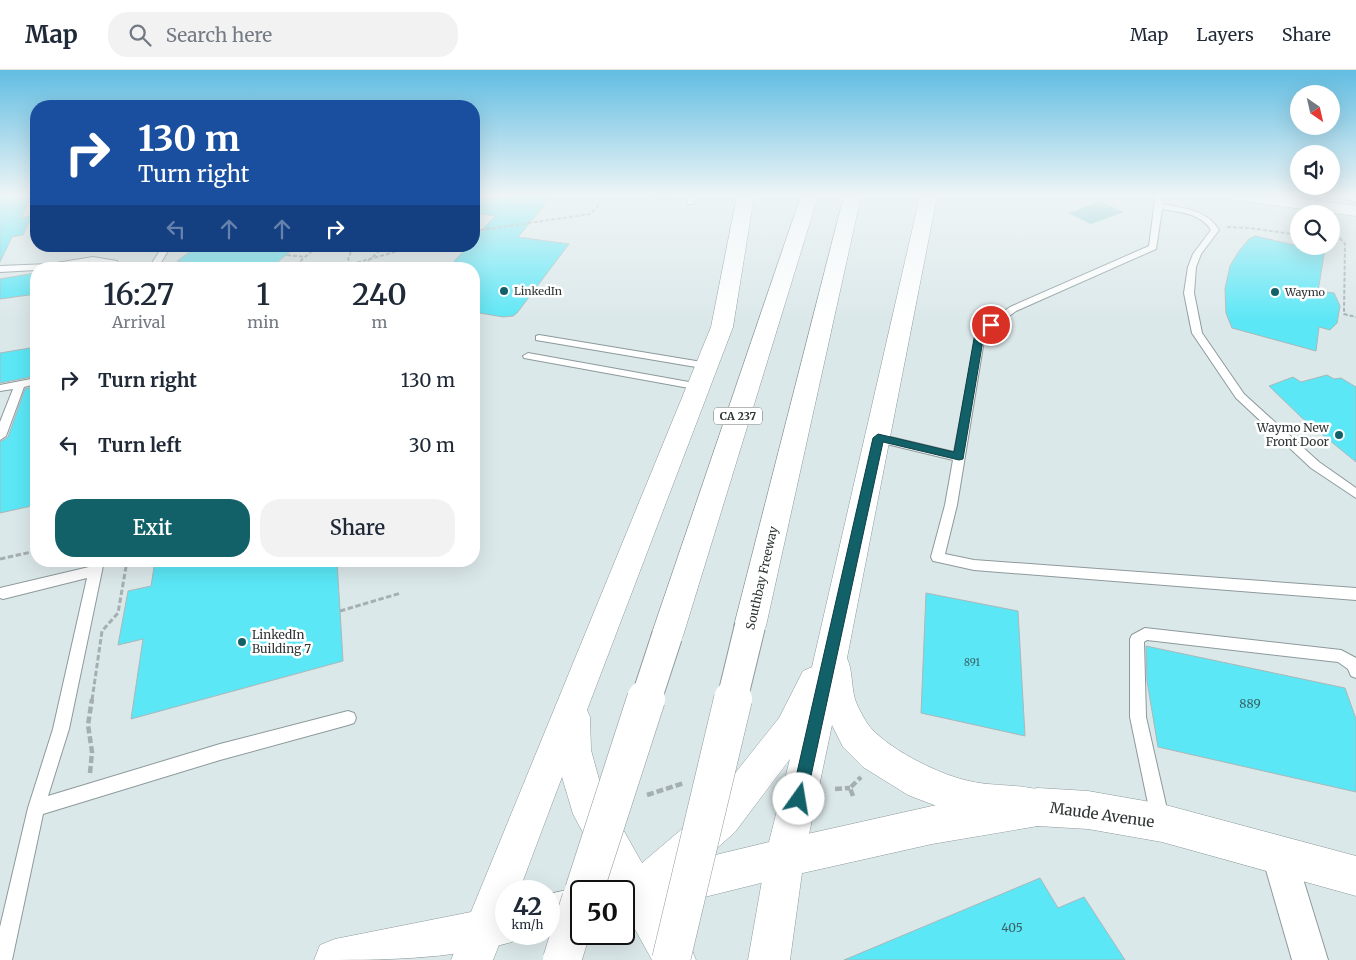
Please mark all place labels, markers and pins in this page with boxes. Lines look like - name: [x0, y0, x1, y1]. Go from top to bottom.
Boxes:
- place label: LinkedIn: [514, 284, 563, 298]
- marker: LinkedIn: [498, 285, 510, 297]
- place label: Waymo: [1284, 285, 1326, 299]
- marker: Waymo: [1269, 286, 1281, 298]
- pin: [970, 304, 1012, 346]
- place label: Waymo New Front Door: [1256, 420, 1330, 449]
- marker: Waymo New Front Door: [1333, 429, 1345, 441]
- place label: LinkedIn Building 7: [252, 627, 311, 656]
- marker: LinkedIn Building 7: [236, 636, 248, 648]

